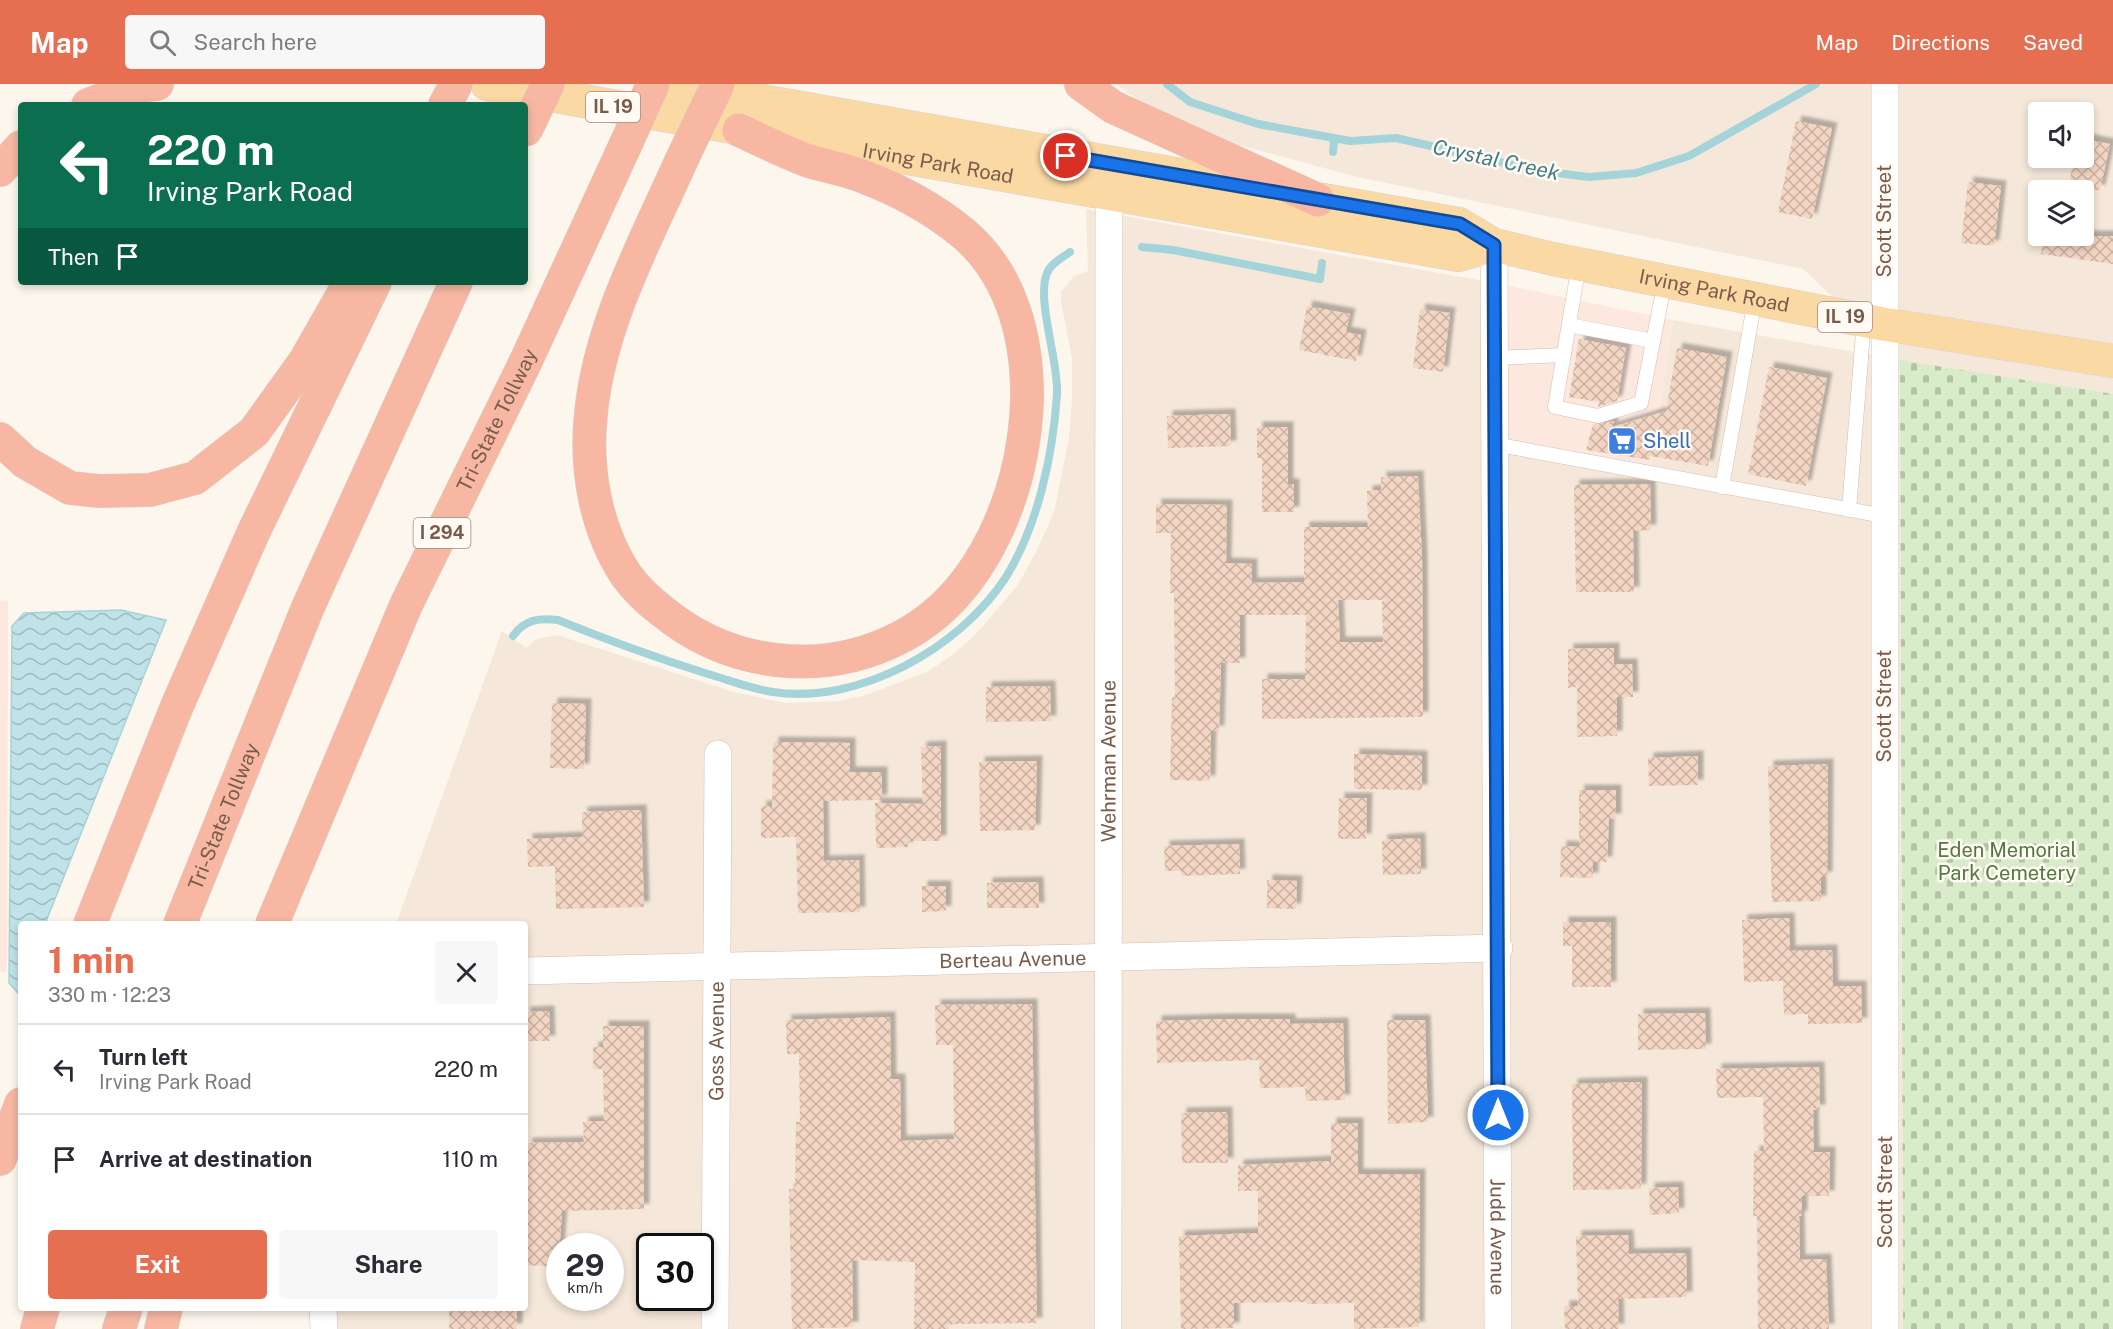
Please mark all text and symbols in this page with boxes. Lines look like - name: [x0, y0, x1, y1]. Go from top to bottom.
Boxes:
- search box: [125, 15, 545, 69]
- text: Map: [30, 26, 89, 59]
- icon: search: [146, 26, 179, 59]
- text: Search here: [194, 29, 317, 55]
- text: Map: [1816, 30, 1858, 55]
- text: Directions: [1891, 30, 1990, 55]
- text: Saved: [2023, 30, 2083, 55]
- road number: IL 19: [586, 92, 640, 122]
- map controls: [2028, 102, 2094, 246]
- button: sound: [2028, 102, 2094, 168]
- text: 220 m: [147, 125, 275, 174]
- icon: left: [48, 126, 126, 204]
- pin: [1040, 130, 1091, 181]
- water label: Crystal Creek: [1430, 134, 1562, 185]
- street label: Irving Park Road: [861, 138, 1015, 189]
- icon: arrive: [1049, 139, 1082, 172]
- street label: Scott Street: [1872, 165, 1896, 277]
- text: Irving Park Road: [147, 175, 353, 207]
- button: layers: [2028, 180, 2094, 246]
- icon: arrive: [111, 240, 144, 273]
- text: Then: [48, 244, 99, 270]
- street label: Irving Park Road: [1637, 264, 1791, 317]
- road number: IL 19: [1818, 302, 1872, 332]
- street label: Tri-State Tollway: [452, 345, 542, 495]
- supermarket icon: Shell: [1606, 425, 1638, 457]
- place label: Shell: [1643, 429, 1691, 453]
- road number: I 294: [414, 518, 470, 548]
- street label: Scott Street: [1872, 650, 1896, 762]
- street label: Wehrman Avenue: [1096, 680, 1121, 842]
- street label: Tri-State Tollway: [183, 739, 264, 893]
- park label: Eden Memorial Park Cemetery: [1937, 838, 2077, 885]
- text: 1 min: [48, 939, 135, 981]
- button: close: [435, 941, 498, 1004]
- street label: Berteau Avenue: [939, 946, 1087, 973]
- street label: Goss Avenue: [704, 981, 729, 1101]
- text: 330 m · 12:23: [48, 983, 171, 1007]
- text: Turn left: [99, 1044, 188, 1070]
- icon: left: [48, 1053, 81, 1086]
- text: 220 m: [434, 1056, 498, 1082]
- text: Irving Park Road: [99, 1070, 252, 1094]
- position arrow: [1466, 1083, 1530, 1147]
- street label: Scott Street: [1873, 1136, 1897, 1248]
- icon: arrive: [48, 1143, 81, 1176]
- text: Arrive at destination: [99, 1146, 312, 1172]
- text: 110 m: [442, 1146, 498, 1172]
- street label: Judd Avenue: [1485, 1178, 1510, 1295]
- button: Exit: [48, 1230, 267, 1299]
- button: Share: [279, 1230, 498, 1299]
- speed limit sign: 30: [636, 1233, 714, 1311]
- text: 29: [566, 1247, 604, 1283]
- text: km/h: [567, 1279, 603, 1296]

